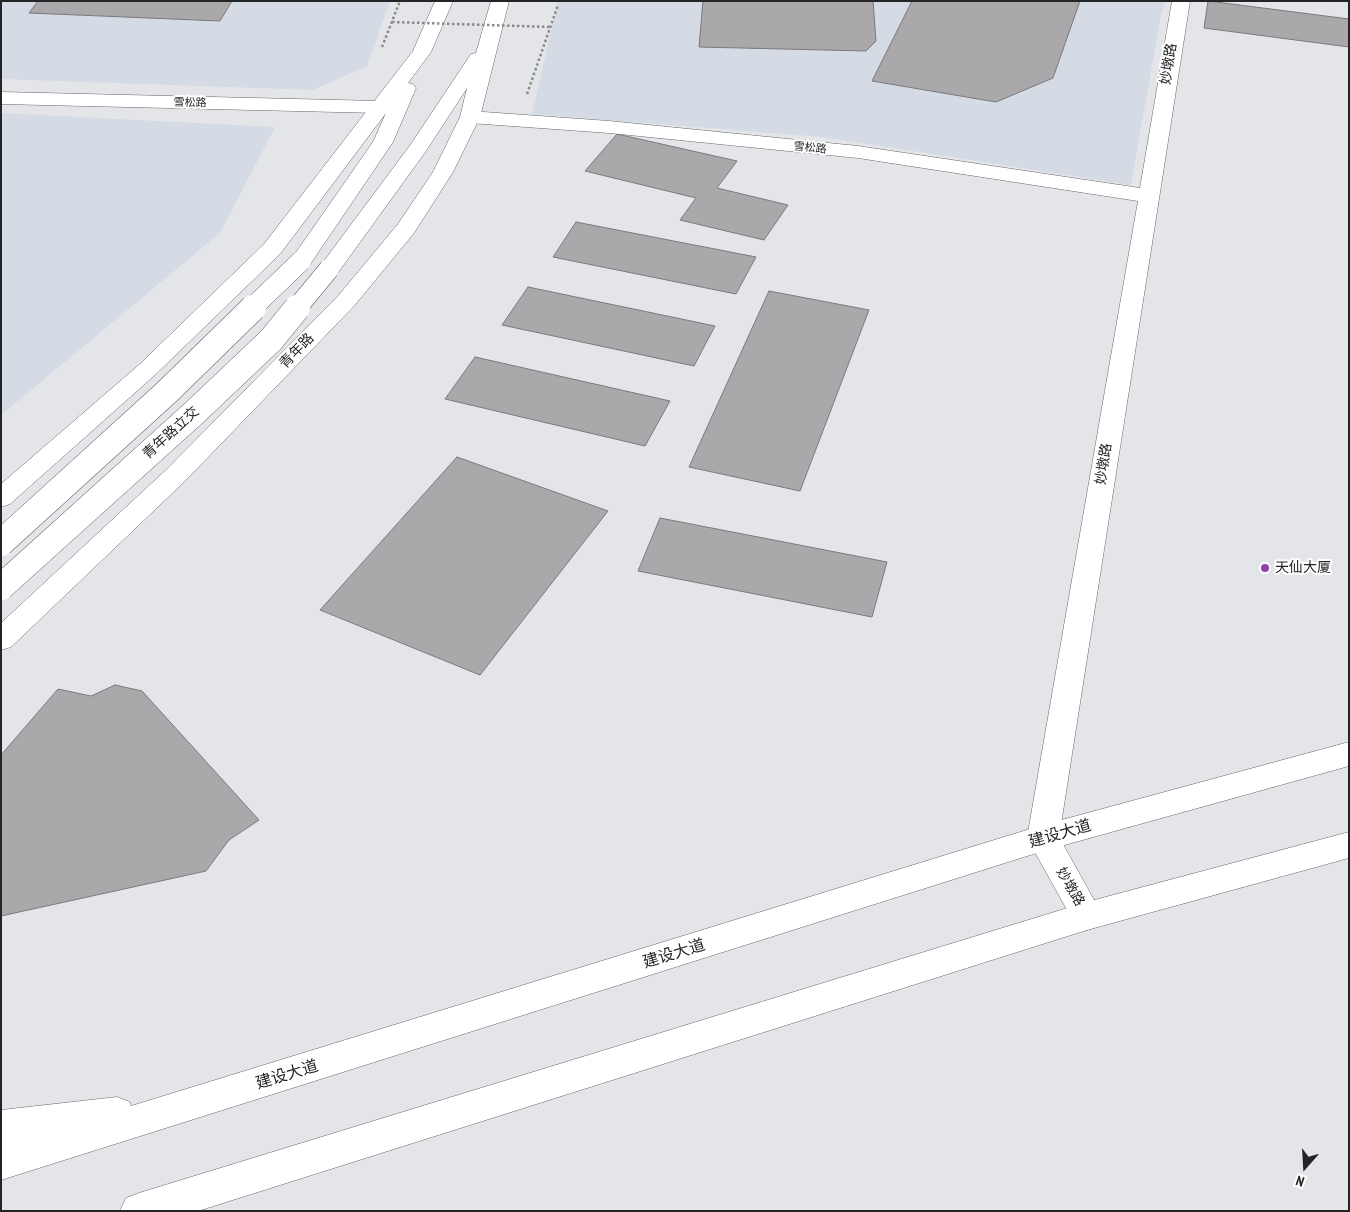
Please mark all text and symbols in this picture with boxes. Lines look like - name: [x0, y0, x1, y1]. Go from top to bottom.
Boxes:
- street label: 妙墩路: [1157, 42, 1181, 86]
- street label: 雪松路: [173, 96, 207, 110]
- street label: 雪松路: [793, 140, 827, 156]
- street label: 青年路: [276, 330, 318, 372]
- street label: 青年路立交: [139, 403, 203, 463]
- street label: 妙墩路: [1092, 442, 1116, 486]
- place label: 天仙大厦: [1275, 560, 1331, 576]
- marker: 天仙大厦: [1259, 562, 1271, 574]
- street label: 建设大道: [1027, 816, 1093, 852]
- street label: 妙墩路: [1052, 865, 1088, 909]
- street label: 建设大道: [641, 935, 707, 973]
- street label: 建设大道: [254, 1056, 320, 1094]
- north arrow: [1280, 1142, 1330, 1192]
- text: N: [1294, 1171, 1307, 1191]

